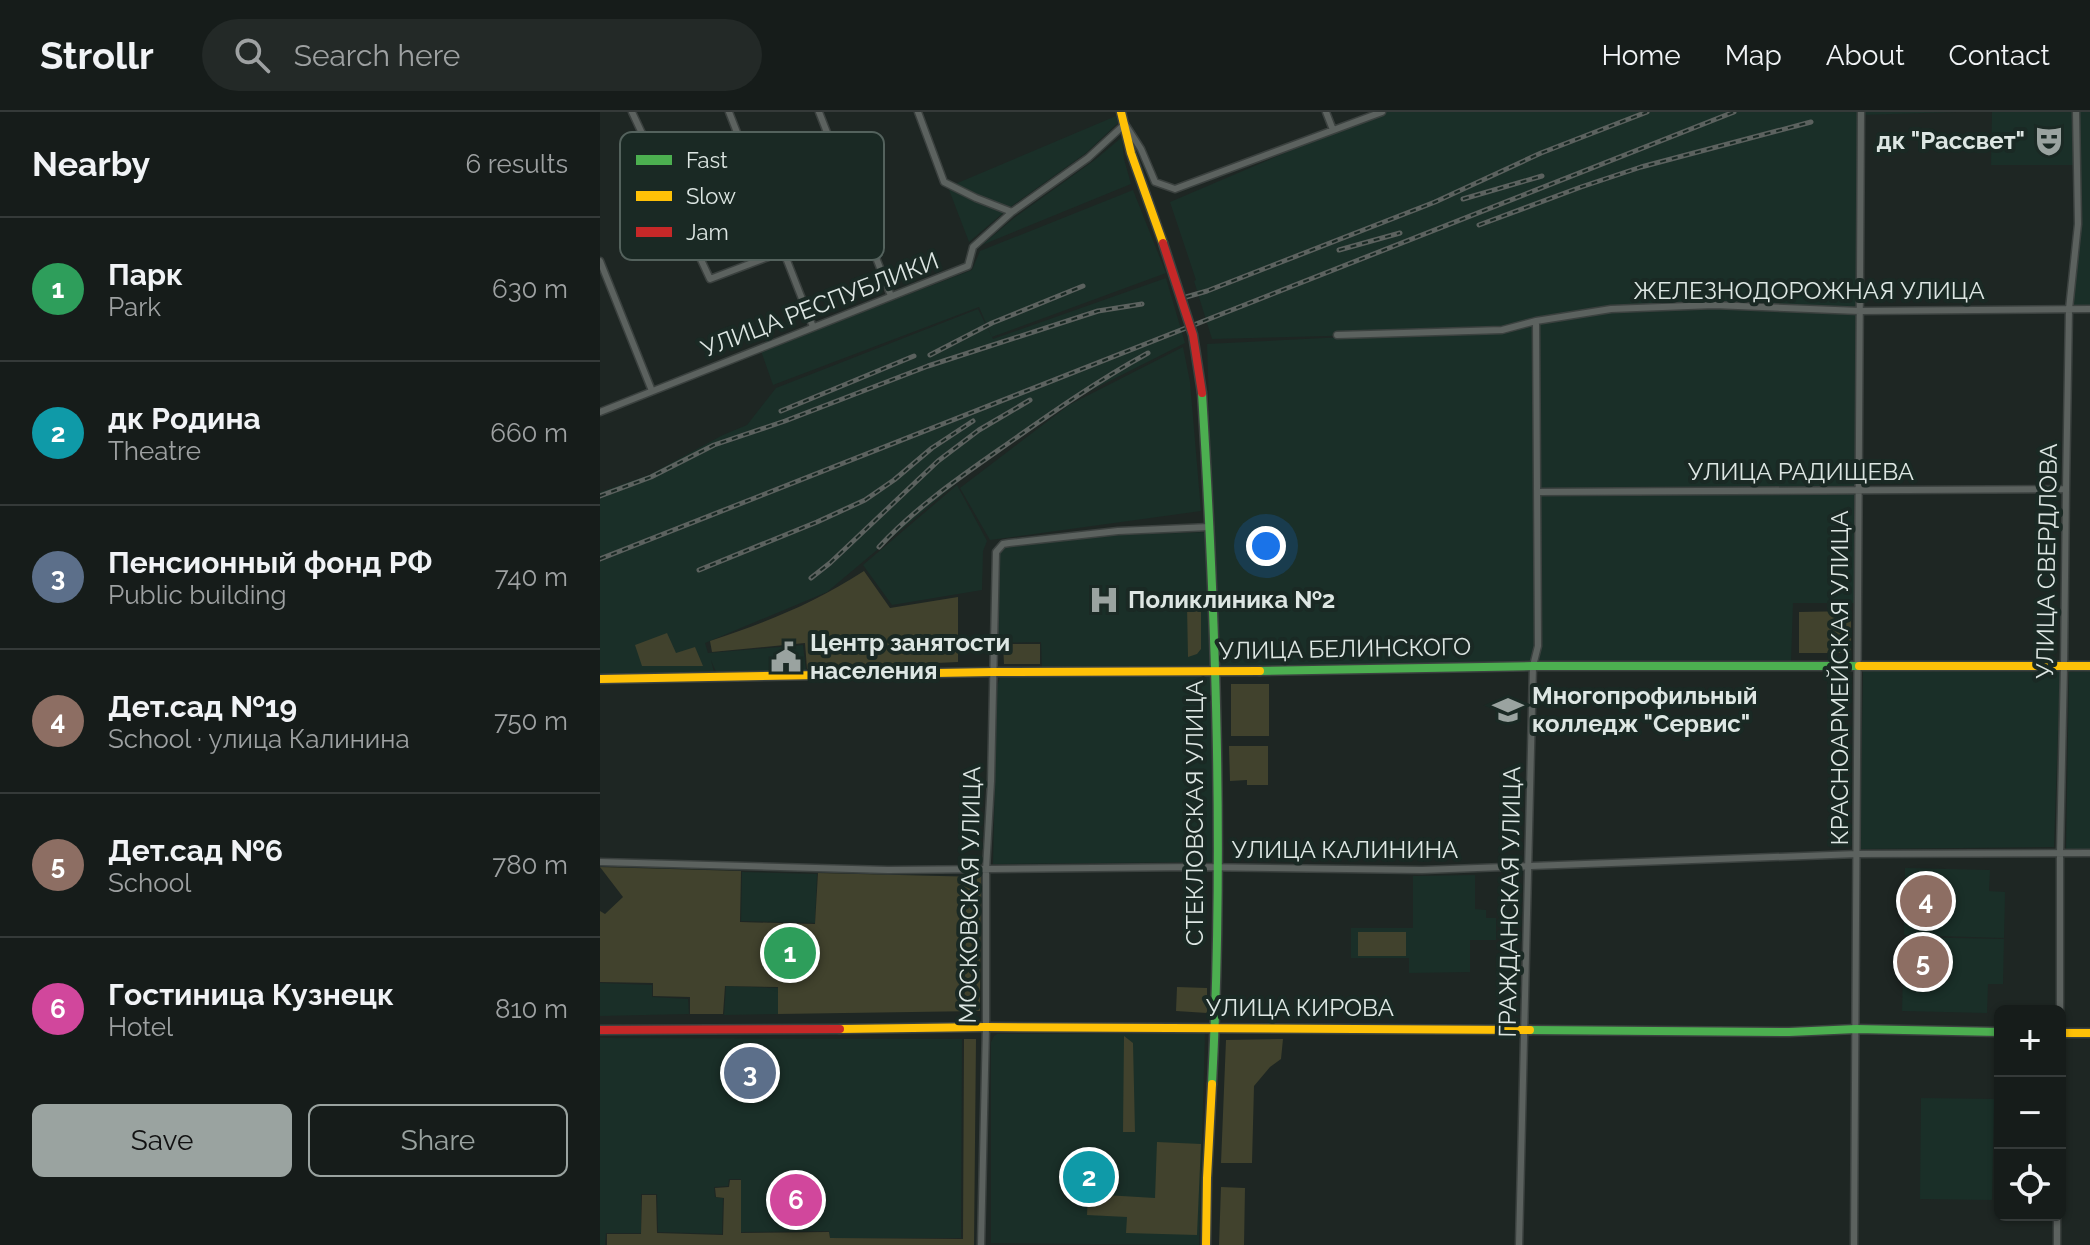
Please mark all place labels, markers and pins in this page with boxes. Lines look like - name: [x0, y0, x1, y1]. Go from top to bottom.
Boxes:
- theatre icon: дк "Рассвет": [2032, 124, 2066, 158]
- place label: дк "Рассвет": [1877, 126, 2025, 155]
- hospital icon: Поликлиника №2: [1087, 583, 1121, 617]
- place label: Поликлиника №2: [1128, 585, 1335, 614]
- place label: Центр занятости населения: [810, 628, 1010, 685]
- public building icon: Центр занятости населения: [769, 640, 803, 674]
- place label: Многопрофильный колледж "Сервис": [1532, 681, 1758, 738]
- school or university icon: Многопрофильный колледж "Сервис": [1491, 693, 1525, 727]
- pin: 4: [1900, 871, 1952, 931]
- pin: 1: [764, 923, 816, 983]
- pin: 5: [1897, 932, 1949, 992]
- pin: 3: [724, 1043, 776, 1103]
- pin: 2: [1063, 1147, 1115, 1207]
- pin: 6: [770, 1170, 822, 1230]

